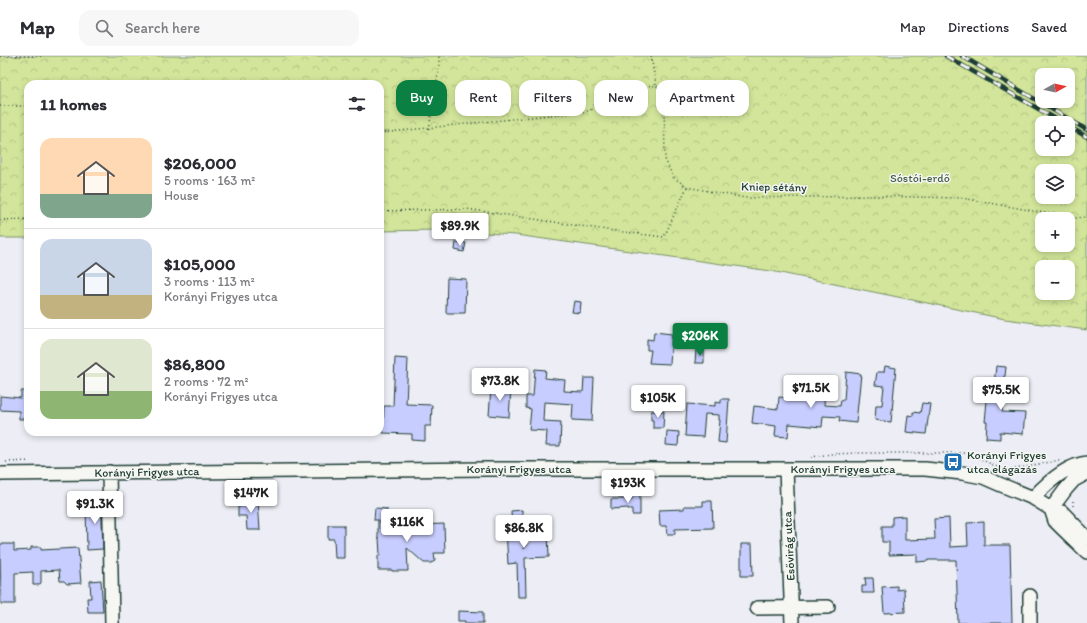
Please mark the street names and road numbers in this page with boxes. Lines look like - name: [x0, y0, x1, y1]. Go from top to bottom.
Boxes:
- street label: Kniep sétány: [741, 179, 807, 195]
- street label: Korányi Frigyes utca: [467, 462, 572, 476]
- street label: Korányi Frigyes utca: [791, 462, 896, 476]
- street label: Korányi Frigyes utca: [94, 464, 200, 480]
- street label: Esővirág utca: [780, 510, 798, 581]

